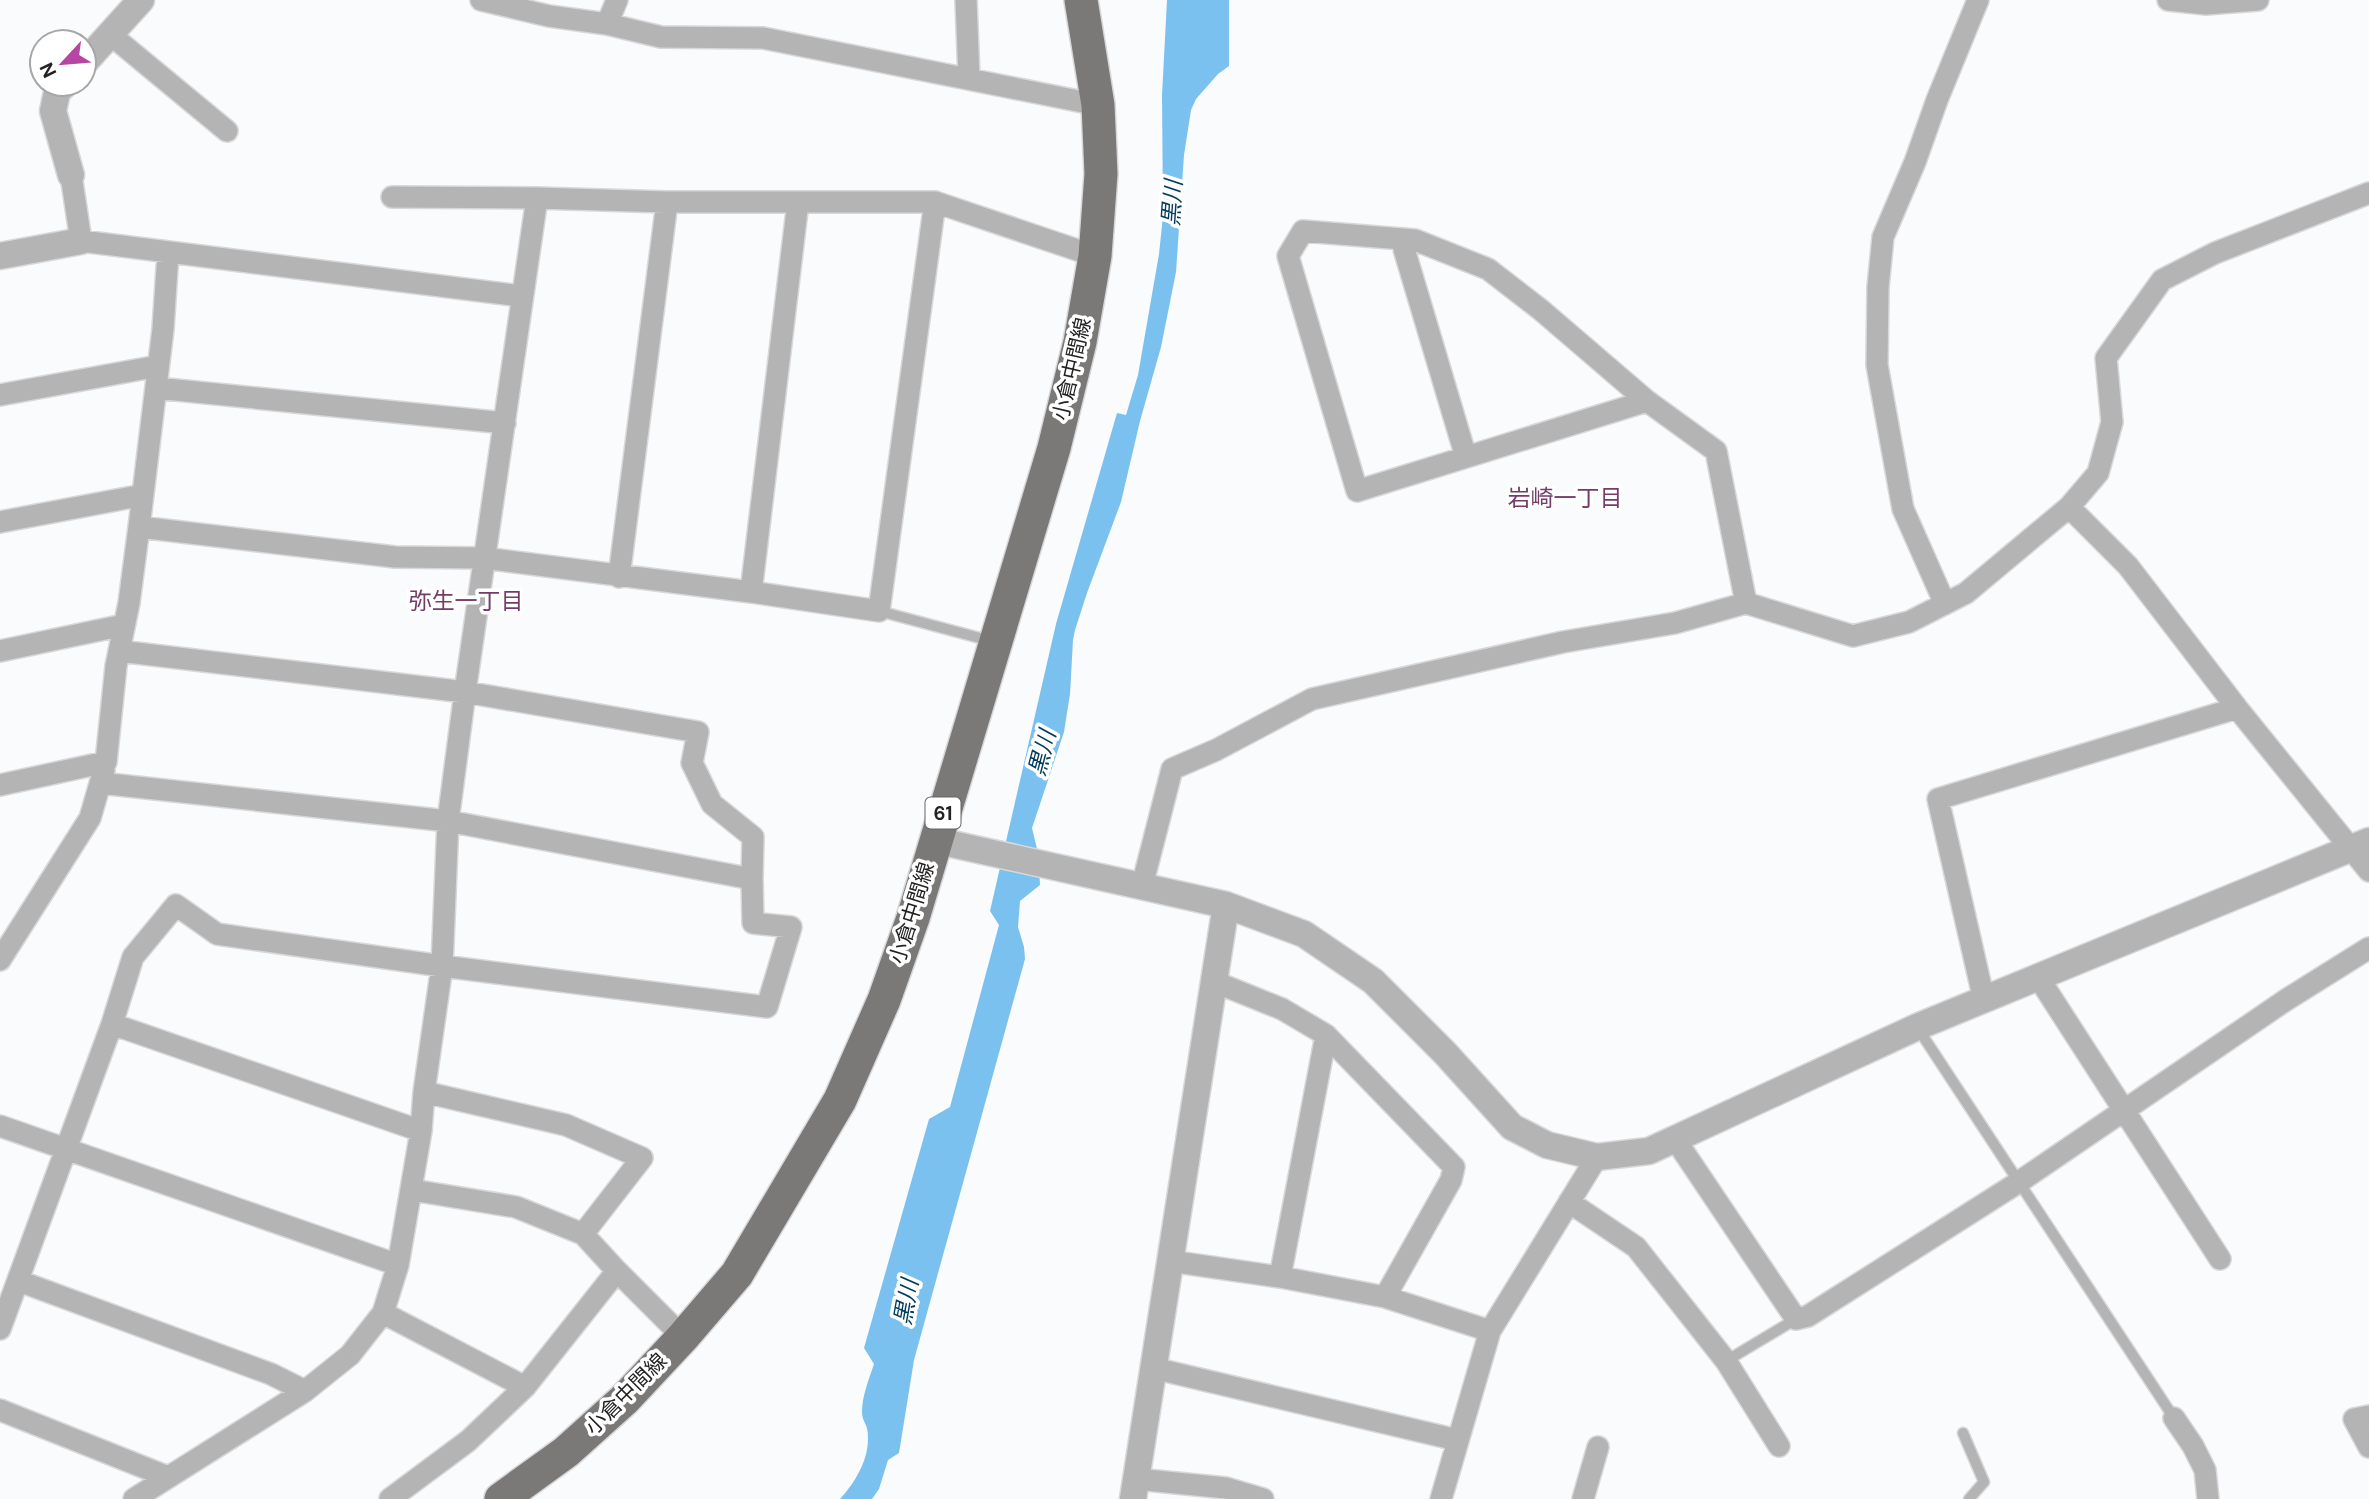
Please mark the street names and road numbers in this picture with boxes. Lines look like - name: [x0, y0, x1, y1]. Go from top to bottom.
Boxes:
- street label: 小倉中間線: [1047, 315, 1097, 423]
- road number: 61: [926, 798, 960, 828]
- street label: 小倉中間線: [883, 859, 941, 967]
- street label: 小倉中間線: [579, 1347, 673, 1441]

